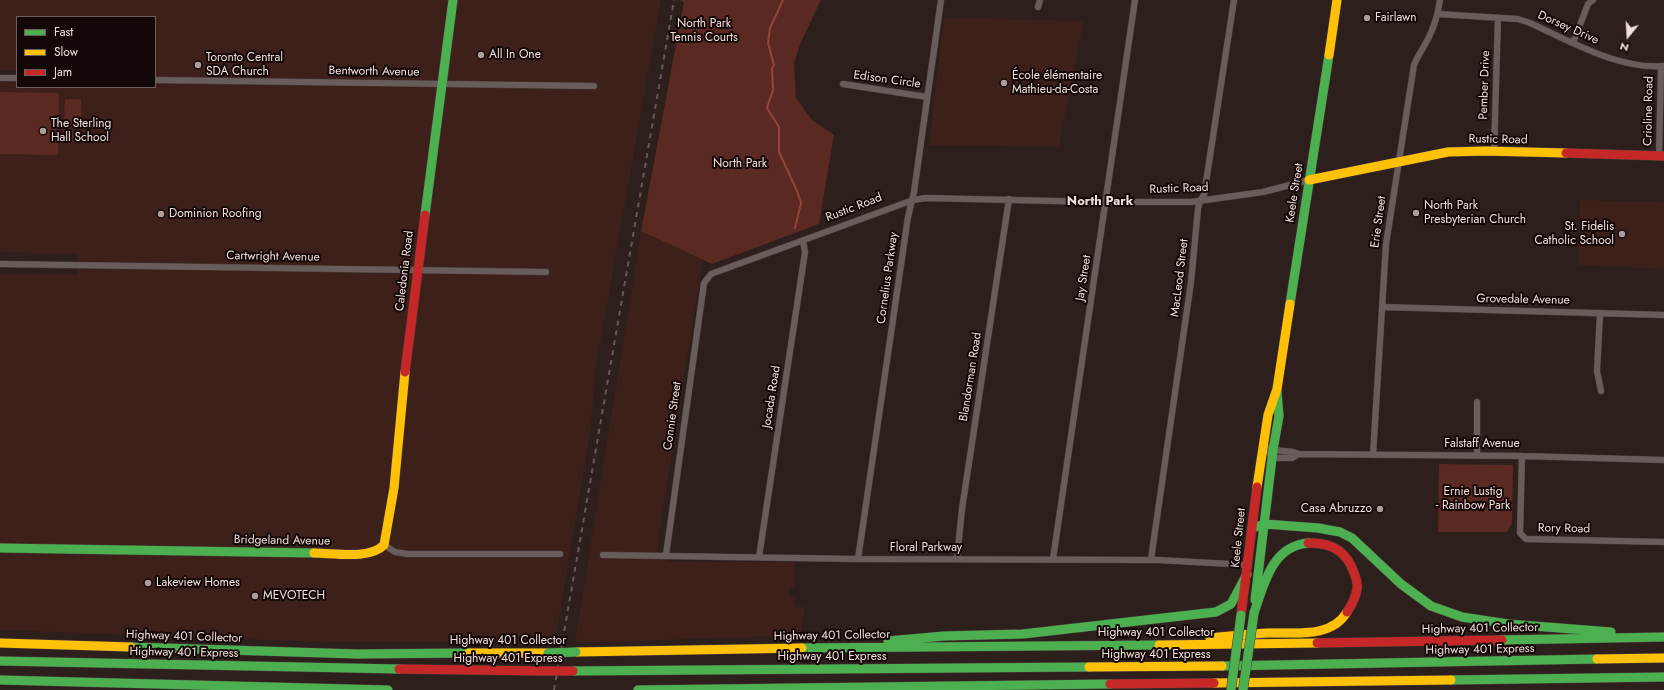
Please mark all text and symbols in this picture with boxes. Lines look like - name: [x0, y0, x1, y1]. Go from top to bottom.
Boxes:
- street label: Dorsey Drive: [1535, 8, 1601, 48]
- place label: Fairlawn: [1375, 11, 1417, 25]
- marker: Fairlawn: [1362, 13, 1372, 23]
- legend: [16, 16, 156, 88]
- north arrow: [1608, 16, 1648, 56]
- park label: North Park Tennis Courts: [670, 17, 738, 45]
- text: Fast: [54, 23, 73, 41]
- text: N: [1618, 38, 1631, 56]
- text: Slow: [54, 43, 78, 61]
- place label: All In One: [489, 48, 541, 62]
- marker: All In One: [476, 50, 486, 60]
- street label: Pember Drive: [1477, 50, 1493, 120]
- place label: Toronto Central SDA Church: [206, 51, 283, 79]
- marker: Toronto Central SDA Church: [193, 60, 203, 70]
- text: Jam: [54, 63, 72, 81]
- street label: Bentworth Avenue: [328, 64, 420, 80]
- street label: Edison Circle: [852, 68, 922, 92]
- place label: École élémentaire Mathieu-da-Costa: [1012, 69, 1102, 97]
- street label: Crioline Road: [1641, 76, 1657, 146]
- marker: École élémentaire Mathieu-da-Costa: [999, 78, 1009, 88]
- place label: The Sterling Hall School: [51, 117, 111, 145]
- marker: The Sterling Hall School: [38, 126, 48, 136]
- street label: Rustic Road: [1468, 132, 1528, 148]
- park label: North Park: [713, 157, 767, 171]
- street label: Keele Street: [1283, 162, 1307, 224]
- street label: Rustic Road: [1149, 181, 1209, 197]
- street label: Rustic Road: [824, 191, 884, 225]
- district label: North Park: [1067, 194, 1133, 210]
- street label: Erie Street: [1368, 195, 1390, 249]
- place label: North Park Presbyterian Church: [1424, 199, 1526, 227]
- place label: Dominion Roofing: [169, 207, 262, 221]
- marker: North Park Presbyterian Church: [1411, 208, 1421, 218]
- marker: Dominion Roofing: [156, 209, 166, 219]
- place label: St. Fidelis Catholic School: [1535, 220, 1614, 248]
- marker: St. Fidelis Catholic School: [1617, 229, 1627, 239]
- street label: Caledonia Road: [393, 230, 417, 312]
- street label: Cornelius Parkway: [874, 231, 902, 325]
- street label: MacLeod Street: [1168, 238, 1192, 318]
- street label: Cartwright Avenue: [226, 249, 320, 265]
- street label: Jay Street: [1073, 254, 1095, 302]
- street label: Grovedale Avenue: [1476, 292, 1570, 308]
- street label: Blandorman Road: [957, 331, 985, 423]
- street label: Jocada Road: [760, 365, 784, 429]
- street label: Connie Street: [661, 381, 685, 451]
- street label: Falstaff Avenue: [1444, 437, 1520, 451]
- park label: Ernie Lustig - Rainbow Park: [1436, 485, 1510, 513]
- place label: Casa Abruzzo: [1301, 502, 1372, 516]
- marker: Casa Abruzzo: [1375, 504, 1385, 514]
- street label: Keele Street: [1229, 507, 1249, 569]
- street label: Rory Road: [1538, 521, 1590, 537]
- street label: Bridgeland Avenue: [234, 533, 330, 549]
- street label: Floral Parkway: [890, 541, 962, 555]
- place label: Lakeview Homes: [156, 576, 240, 590]
- marker: Lakeview Homes: [143, 578, 153, 588]
- place label: MEVOTECH: [263, 589, 325, 603]
- marker: MEVOTECH: [250, 591, 260, 601]
- street label: Highway 401 Collector: [1422, 621, 1538, 637]
- street label: Highway 401 Collector: [1098, 626, 1214, 640]
- street label: Highway 401 Collector: [126, 628, 242, 646]
- street label: Highway 401 Collector: [774, 628, 890, 644]
- street label: Highway 401 Collector: [450, 634, 566, 648]
- street label: Highway 401 Express: [1425, 642, 1535, 658]
- street label: Highway 401 Express: [129, 645, 239, 661]
- street label: Highway 401 Express: [1102, 648, 1210, 662]
- street label: Highway 401 Express: [778, 650, 886, 664]
- street label: Highway 401 Express: [454, 652, 562, 666]

